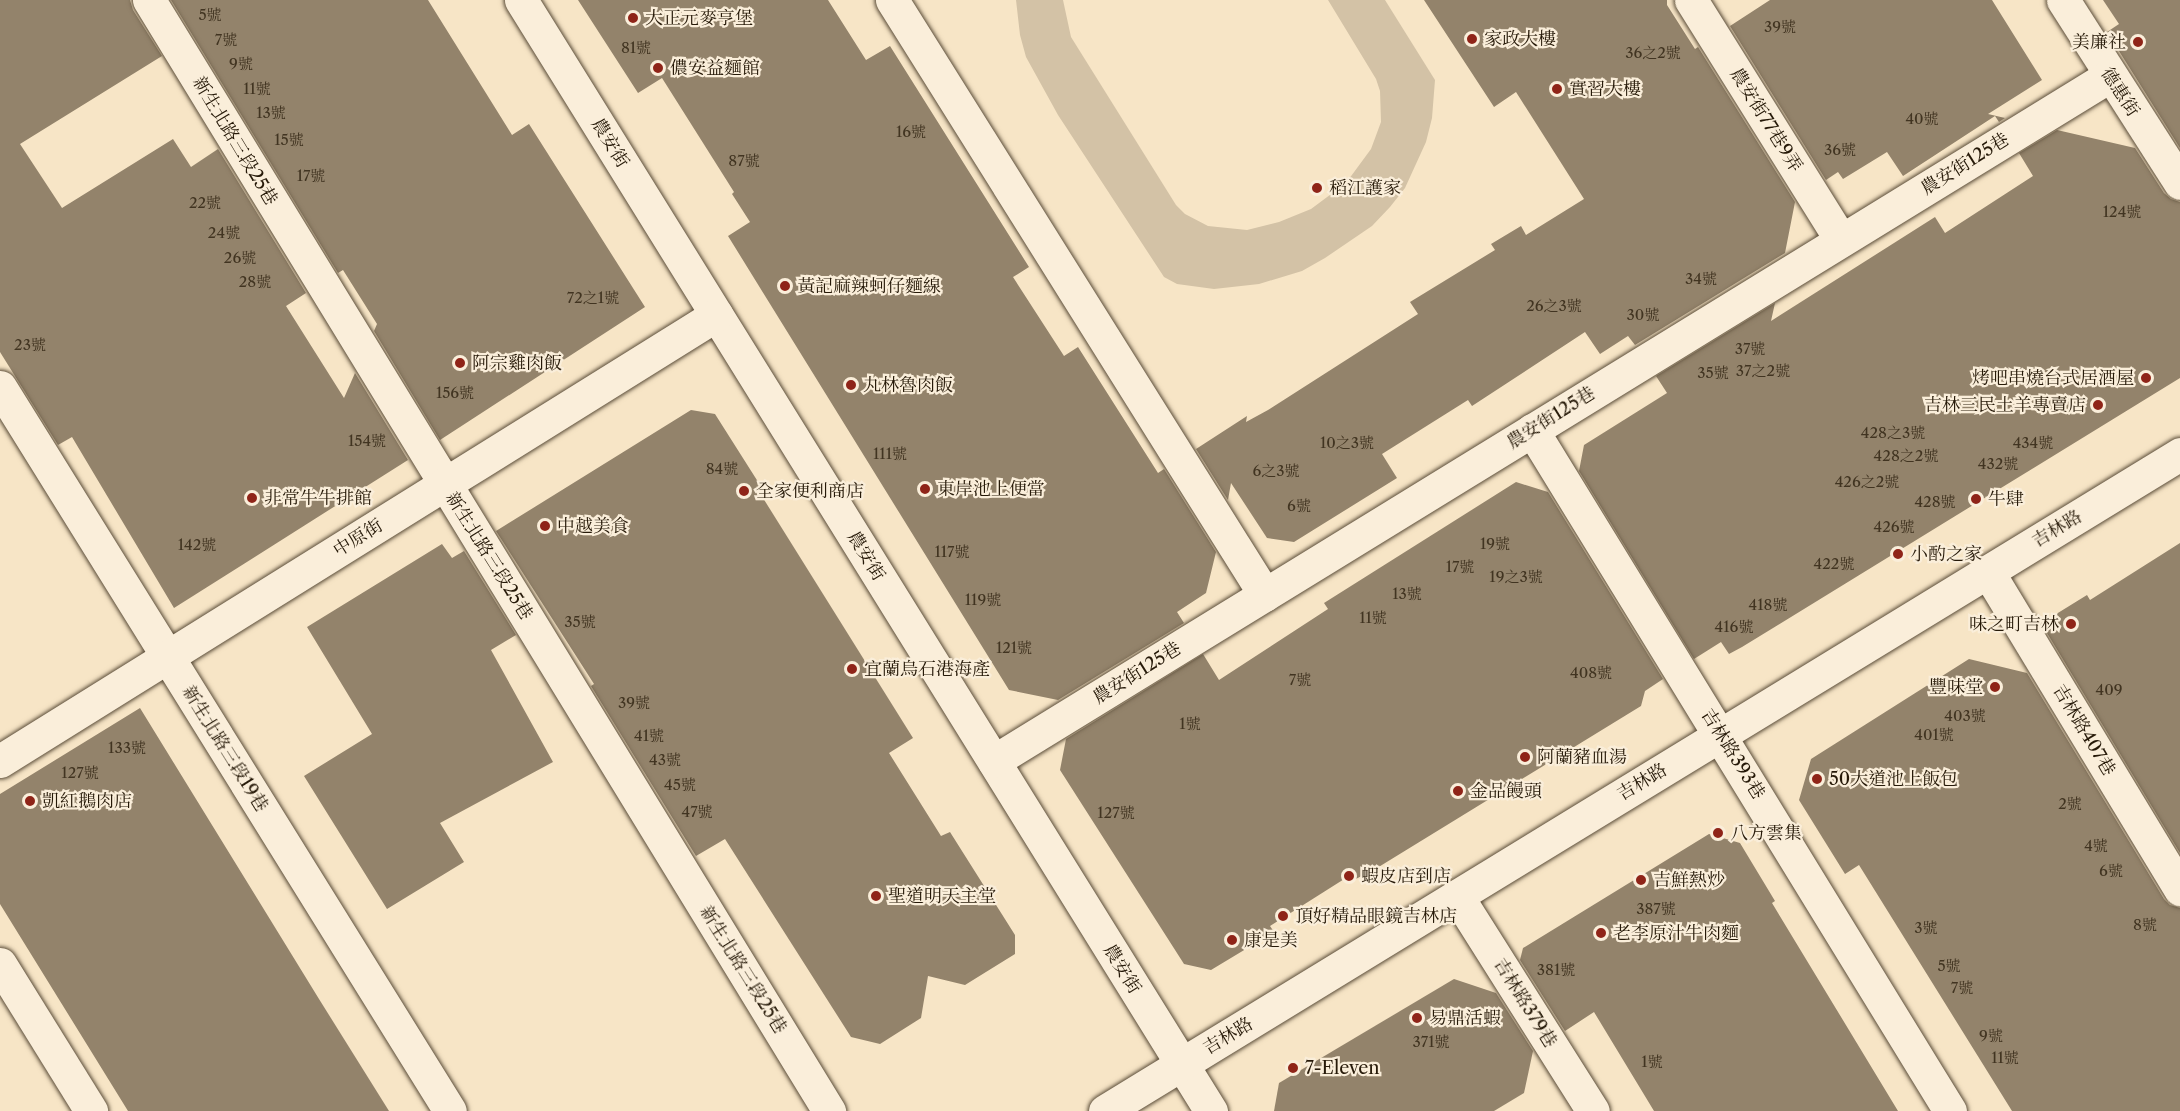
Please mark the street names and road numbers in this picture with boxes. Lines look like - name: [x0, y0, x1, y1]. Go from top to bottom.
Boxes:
- street label: 德惠街: [2096, 63, 2144, 121]
- street label: 農安街77巷9弄: [1726, 64, 1806, 176]
- street label: 新生北路三段25巷: [188, 73, 282, 209]
- street label: 農安街: [587, 114, 633, 172]
- street label: 農安街125巷: [1917, 128, 2013, 200]
- street label: 農安街125巷: [1503, 382, 1599, 454]
- street label: 新生北路三段25巷: [441, 488, 537, 624]
- street label: 吉林路: [2028, 506, 2086, 552]
- street label: 中原街: [329, 515, 387, 561]
- street label: 農安街: [843, 527, 889, 585]
- street label: 農安街125巷: [1089, 637, 1185, 709]
- street label: 吉林路407巷: [2048, 680, 2120, 780]
- street label: 新生北路三段19巷: [178, 682, 272, 816]
- street label: 吉林路393巷: [1697, 705, 1769, 803]
- street label: 吉林路: [1613, 759, 1671, 805]
- street label: 新生北路三段25巷: [695, 902, 791, 1038]
- street label: 農安街: [1099, 940, 1145, 998]
- street label: 吉林路379巷: [1489, 954, 1561, 1052]
- street label: 吉林路: [1199, 1013, 1257, 1059]

